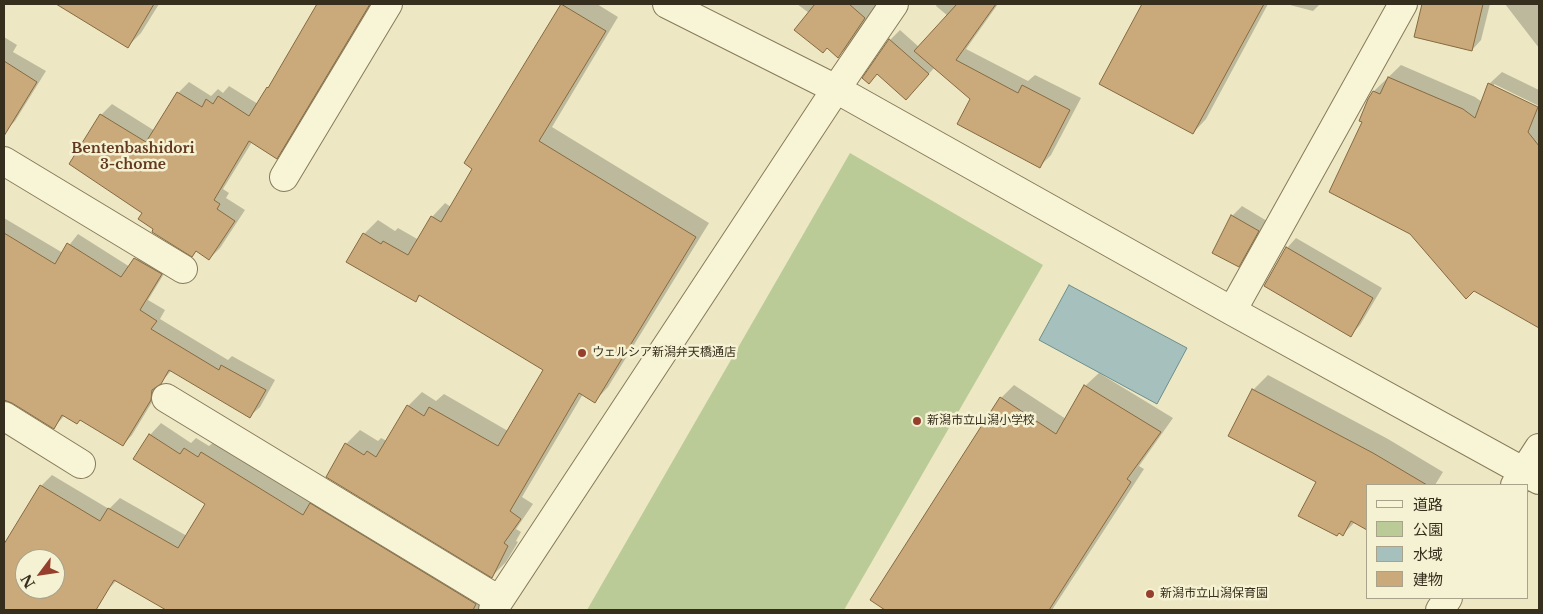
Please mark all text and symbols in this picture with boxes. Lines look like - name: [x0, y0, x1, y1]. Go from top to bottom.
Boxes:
- district label: Bentenbashidori 3-chome: [71, 141, 195, 174]
- place label: ウェルシア新潟弁天橋通店: [592, 346, 736, 360]
- marker: ウェルシア新潟弁天橋通店: [576, 347, 588, 359]
- place label: 新潟市立山潟小学校: [927, 414, 1035, 428]
- marker: 新潟市立山潟小学校: [911, 415, 923, 427]
- legend: [1366, 484, 1528, 599]
- text: 道路: [1413, 495, 1443, 514]
- text: 公園: [1413, 520, 1443, 539]
- text: 水域: [1413, 545, 1443, 564]
- north arrow: [15, 549, 65, 599]
- text: 建物: [1413, 570, 1443, 589]
- text: N: [17, 571, 39, 591]
- place label: 新潟市立山潟保育園: [1160, 587, 1268, 601]
- marker: 新潟市立山潟保育園: [1144, 588, 1156, 600]

